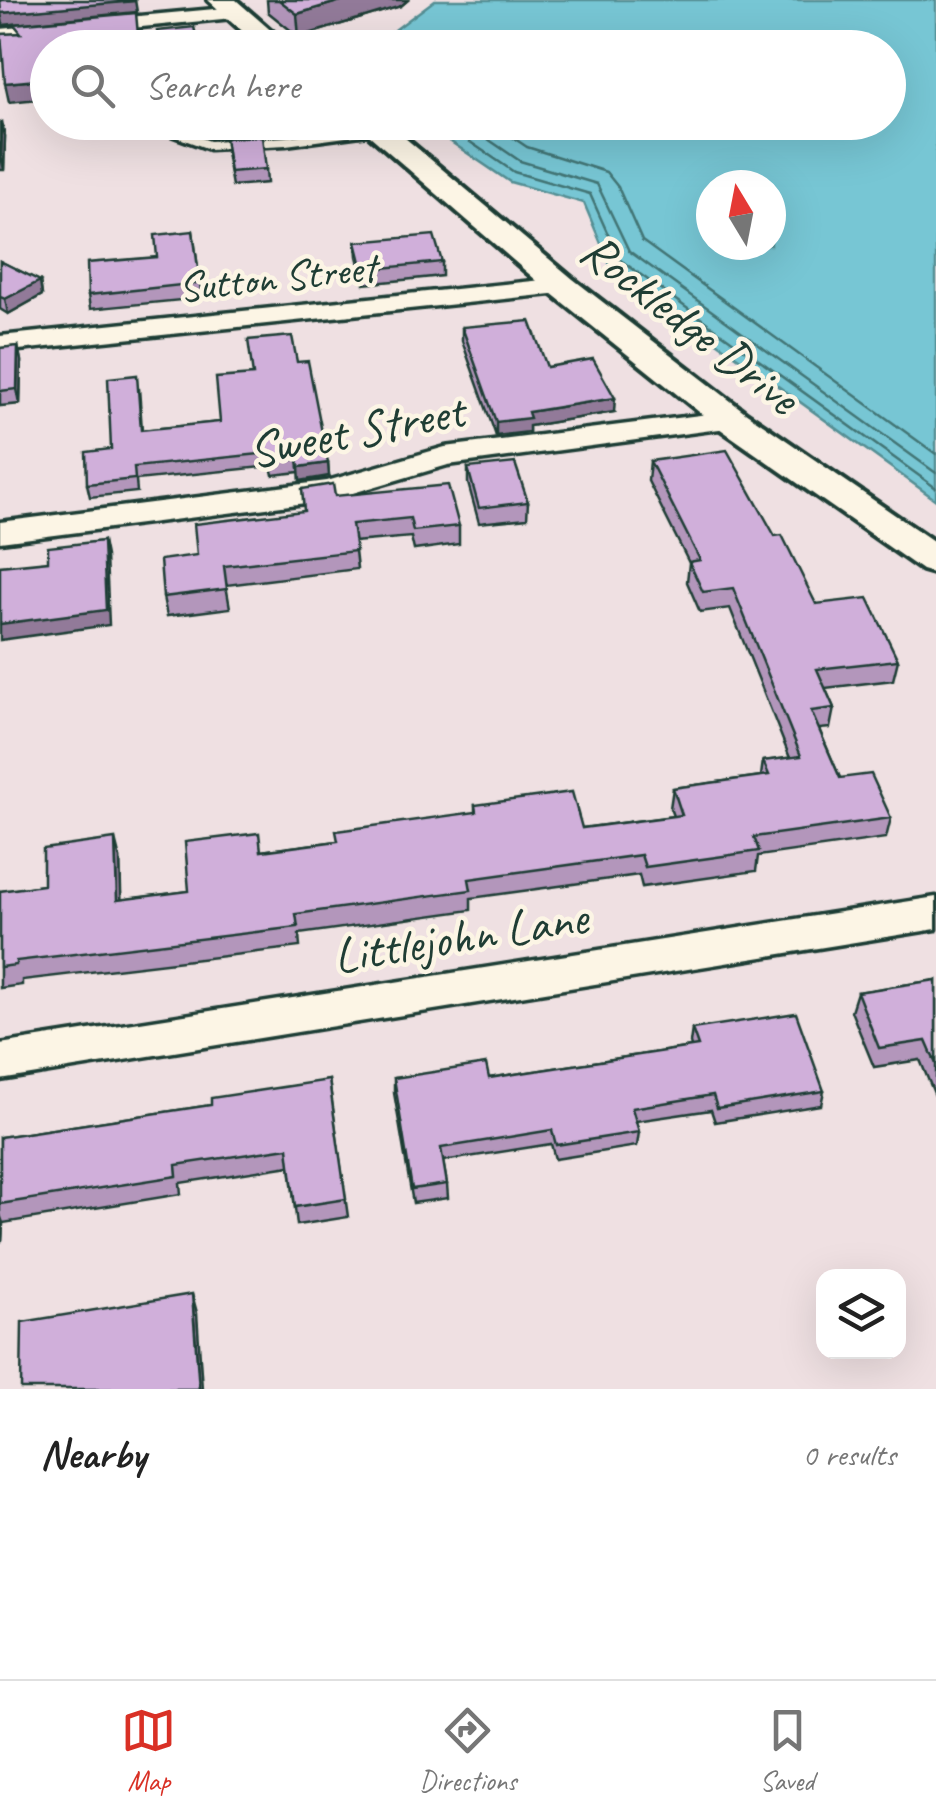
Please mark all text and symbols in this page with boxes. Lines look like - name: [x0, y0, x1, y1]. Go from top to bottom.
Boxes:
- search box: [30, 30, 906, 140]
- icon: search: [65, 58, 120, 113]
- text: Search here: [145, 62, 300, 109]
- north arrow: [696, 170, 786, 260]
- street label: Rockledge Drive: [568, 218, 814, 430]
- street label: Sutton Street: [176, 240, 384, 314]
- street label: Sweet Street: [243, 378, 474, 482]
- street label: Littlejohn Lane: [329, 885, 594, 988]
- map controls: [816, 1269, 906, 1359]
- button: layers: [816, 1269, 906, 1359]
- text: Nearby: [40, 1428, 146, 1481]
- text: 0 results: [802, 1434, 896, 1475]
- tab: Map: [121, 1703, 176, 1798]
- tab: Directions: [419, 1703, 517, 1798]
- tab: Saved: [760, 1703, 815, 1798]

